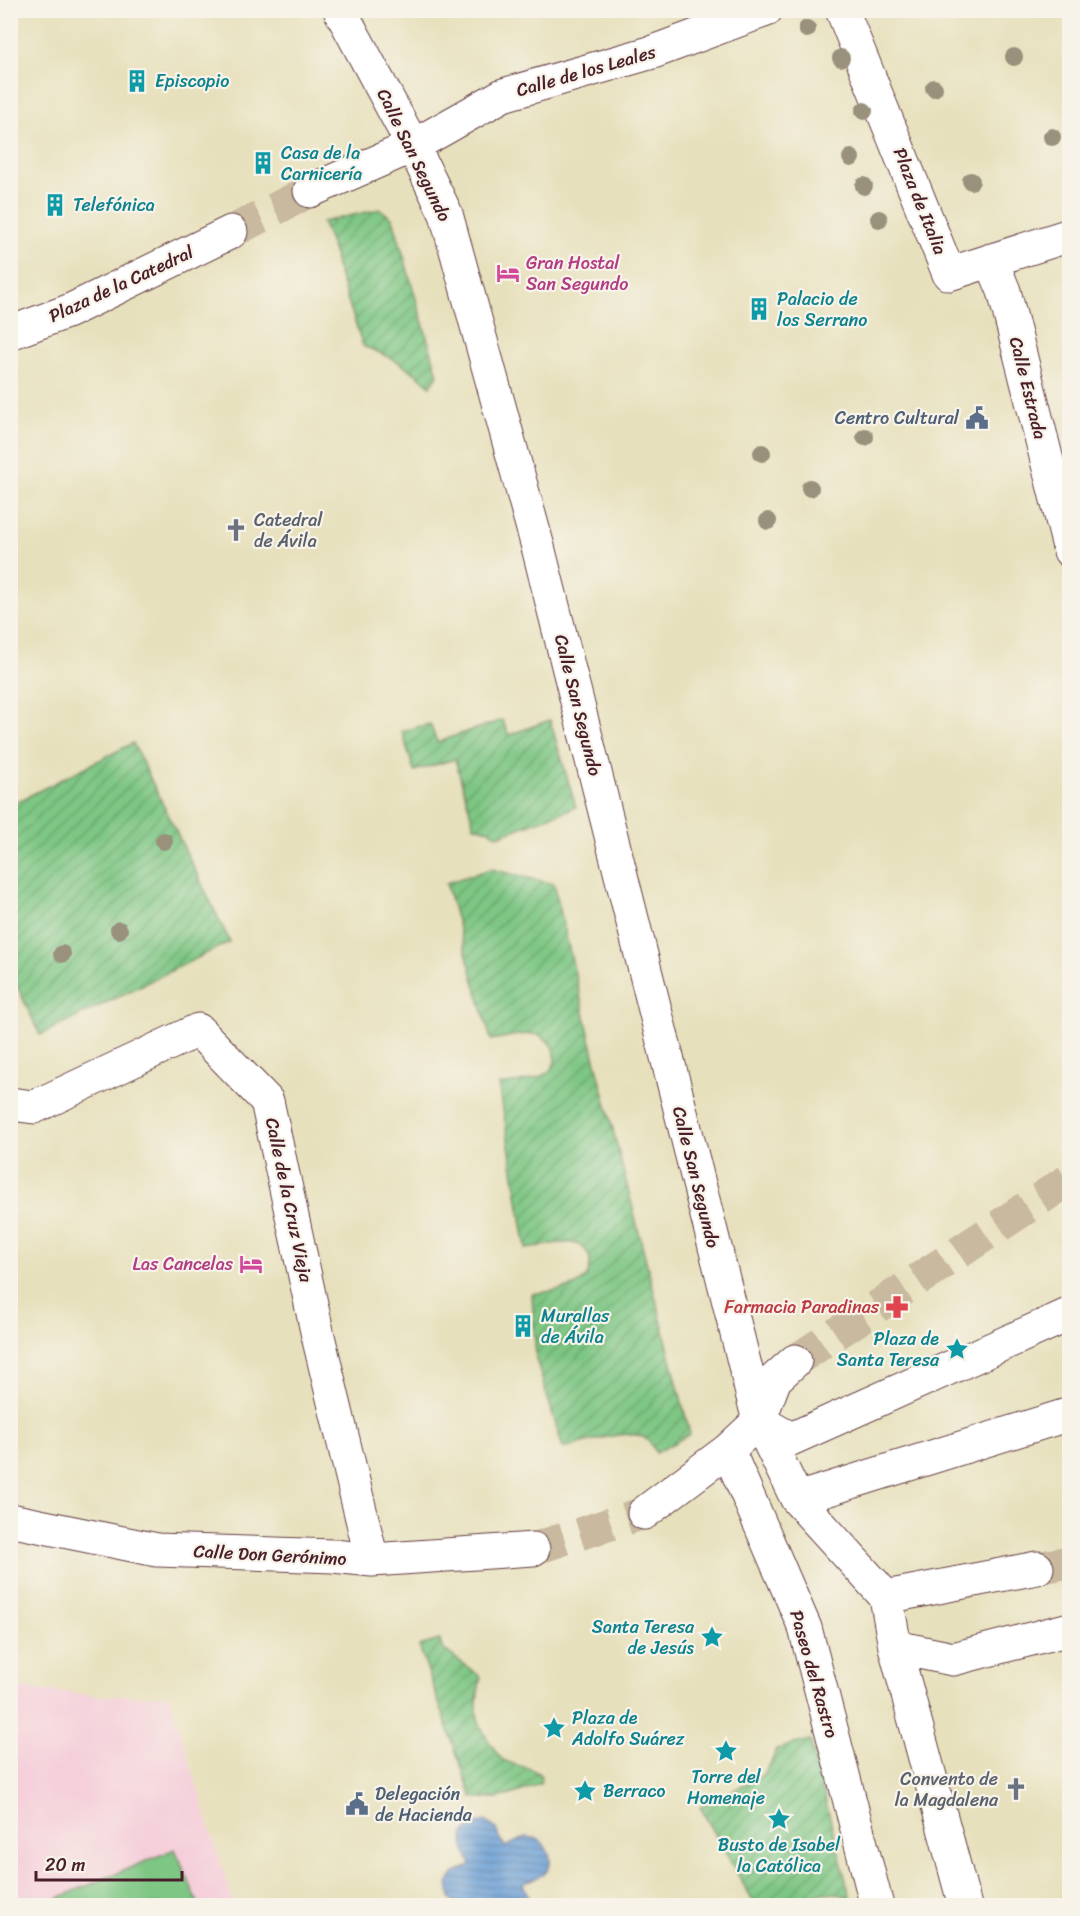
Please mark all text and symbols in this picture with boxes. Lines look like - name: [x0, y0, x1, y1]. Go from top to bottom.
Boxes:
- street label: Calle de los Leales: [512, 36, 660, 106]
- place label: Episcopio: [155, 65, 229, 97]
- building icon: Episcopio: [124, 68, 150, 94]
- street label: Calle San Segundo: [368, 83, 460, 227]
- place label: Casa de la Carnicería: [281, 137, 362, 190]
- street label: Plaza de Italia: [884, 142, 956, 260]
- building icon: Casa de la Carnicería: [250, 150, 276, 176]
- place label: Telefónica: [73, 189, 155, 221]
- building icon: Telefónica: [42, 192, 68, 218]
- street label: Plaza de la Catedral: [43, 236, 200, 332]
- place label: Gran Hostal San Segundo: [526, 247, 628, 300]
- hotel icon: Gran Hostal San Segundo: [495, 260, 521, 286]
- place label: Palacio de los Serrano: [777, 283, 867, 336]
- building icon: Palacio de los Serrano: [746, 296, 772, 322]
- street label: Calle Estrada: [1000, 333, 1056, 443]
- place label: Centro Cultural: [835, 402, 960, 434]
- public building icon: Centro Cultural: [964, 405, 990, 431]
- place label: Catedral de Ávila: [254, 504, 323, 557]
- church icon: Catedral de Ávila: [223, 517, 249, 543]
- street label: Calle San Segundo: [545, 631, 611, 779]
- street label: Calle San Segundo: [663, 1103, 729, 1251]
- street label: Calle de la Cruz Vieja: [256, 1115, 322, 1286]
- place label: Las Cancelas: [133, 1248, 234, 1280]
- hotel icon: Las Cancelas: [238, 1251, 264, 1277]
- place label: Farmacia Paradinas: [724, 1291, 880, 1323]
- pharmacy icon: Farmacia Paradinas: [884, 1294, 910, 1320]
- place label: Murallas de Ávila: [541, 1300, 610, 1353]
- building icon: Murallas de Ávila: [510, 1313, 536, 1339]
- place label: Plaza de Santa Teresa: [837, 1323, 940, 1376]
- place icon: Plaza de Santa Teresa: [944, 1336, 970, 1362]
- street label: Calle Don Gerónimo: [193, 1535, 347, 1575]
- street label: Paseo del Rastro: [780, 1606, 848, 1742]
- place label: Santa Teresa de Jesús: [592, 1611, 695, 1664]
- place icon: Santa Teresa de Jesús: [699, 1624, 725, 1650]
- place label: Plaza de Adolfo Suárez: [571, 1702, 685, 1755]
- place icon: Plaza de Adolfo Suárez: [541, 1715, 567, 1741]
- place icon: Torre del Homenaje: [713, 1738, 739, 1764]
- place label: Torre del Homenaje: [687, 1761, 765, 1814]
- place label: Convento de la Magdalena: [895, 1763, 999, 1816]
- place label: Berraco: [603, 1775, 665, 1807]
- church icon: Convento de la Magdalena: [1003, 1776, 1029, 1802]
- place label: Delegación de Hacienda: [375, 1778, 473, 1831]
- place icon: Berraco: [572, 1778, 598, 1804]
- public building icon: Delegación de Hacienda: [344, 1791, 370, 1817]
- place icon: Busto de Isabel la Católica: [766, 1806, 792, 1832]
- place label: Busto de Isabel la Católica: [718, 1829, 841, 1882]
- scale bar: [36, 1844, 182, 1882]
- text: 20 m: [45, 1849, 85, 1881]

